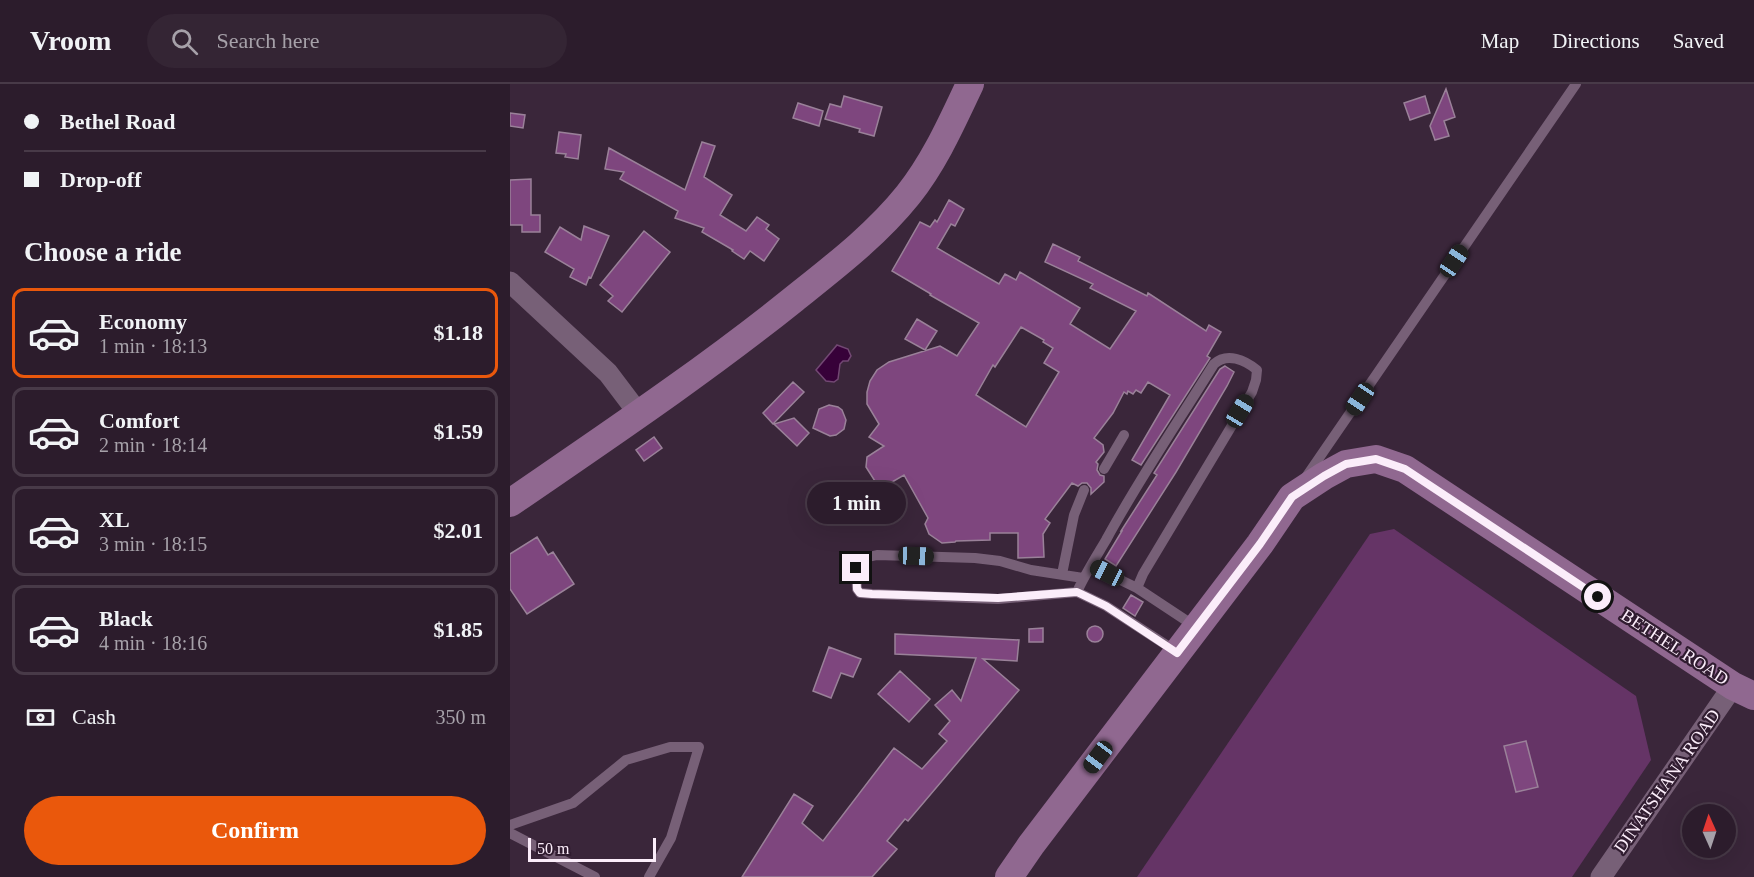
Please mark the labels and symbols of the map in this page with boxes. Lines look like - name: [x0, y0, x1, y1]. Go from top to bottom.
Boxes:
- car: [1436, 241, 1472, 281]
- car: [1342, 379, 1378, 419]
- car: [1223, 391, 1257, 431]
- callout: 1 min: [806, 481, 905, 523]
- car: [898, 546, 934, 566]
- route end: [842, 554, 869, 581]
- car: [1087, 557, 1127, 589]
- route start: [1584, 583, 1611, 610]
- street label: BETHEL ROAD: [1618, 605, 1732, 689]
- street label: DINATSHANA ROAD: [1610, 705, 1724, 857]
- car: [1080, 737, 1116, 777]
- north arrow: [1682, 804, 1736, 858]
- scale bar: [528, 835, 656, 862]

